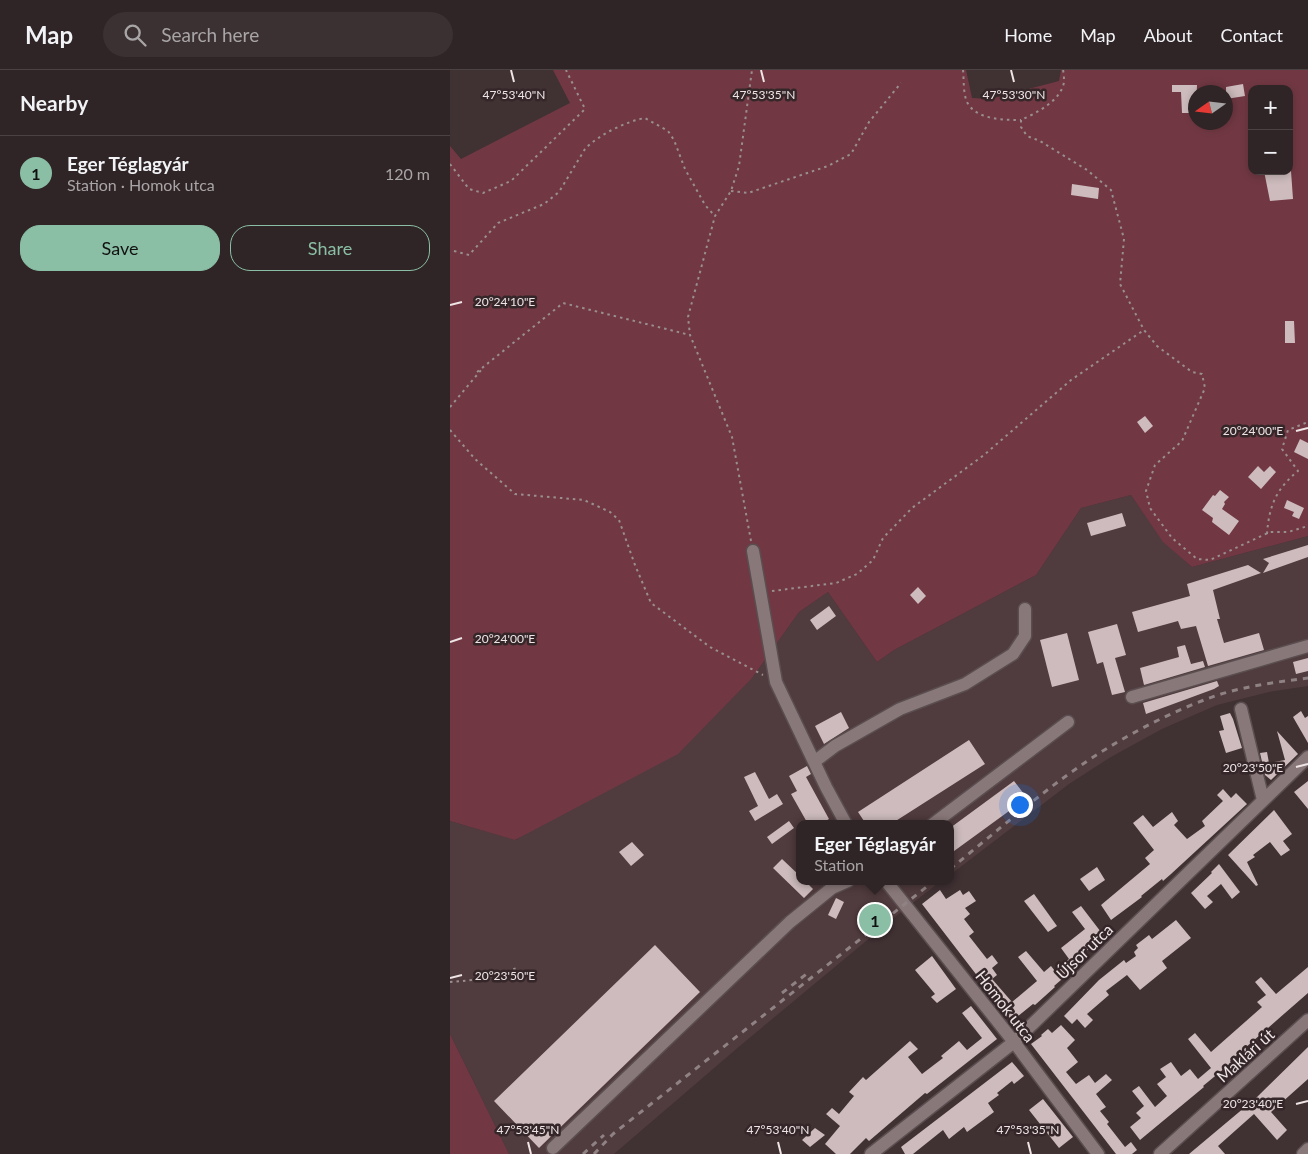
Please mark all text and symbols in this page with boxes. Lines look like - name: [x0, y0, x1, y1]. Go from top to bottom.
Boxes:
- search box: [103, 12, 453, 57]
- text: Map: [25, 20, 73, 49]
- icon: search: [121, 21, 149, 49]
- text: Search here: [161, 23, 259, 46]
- text: Home: [1004, 24, 1052, 46]
- text: Map: [1080, 24, 1116, 46]
- text: About: [1144, 24, 1193, 46]
- text: Contact: [1221, 24, 1283, 46]
- north arrow: [1188, 85, 1233, 130]
- map controls: [1248, 85, 1293, 175]
- button: +: [1248, 85, 1293, 130]
- text: 47°53'40"N: [483, 87, 545, 102]
- text: 47°53'35"N: [733, 87, 795, 102]
- text: 47°53'30"N: [983, 87, 1045, 102]
- text: Nearby: [20, 90, 88, 115]
- button: −: [1248, 130, 1293, 175]
- text: Eger Téglagyár: [67, 152, 189, 175]
- text: 1: [31, 164, 41, 183]
- text: 120 m: [385, 164, 430, 183]
- text: Station · Homok utca: [67, 175, 215, 194]
- button: Save: [20, 225, 220, 271]
- button: Share: [230, 225, 430, 271]
- text: 20°24'10"E: [475, 294, 535, 309]
- text: 20°24'00"E: [1223, 423, 1283, 438]
- text: 20°24'00"E: [475, 631, 535, 646]
- text: 20°23'50"E: [1223, 760, 1283, 775]
- your location: [1007, 792, 1033, 818]
- popup: [796, 820, 954, 885]
- text: Eger Téglagyár: [814, 832, 936, 855]
- text: Station: [814, 855, 864, 874]
- pin: 1: [859, 901, 891, 939]
- street label: Újsor utca: [1052, 919, 1116, 983]
- street label: Homok utca: [972, 966, 1040, 1046]
- text: 20°23'50"E: [475, 968, 535, 983]
- street label: Maklári út: [1212, 1024, 1278, 1086]
- text: 20°23'40"E: [1223, 1096, 1283, 1111]
- text: 47°53'45"N: [497, 1122, 559, 1137]
- text: 47°53'40"N: [747, 1122, 809, 1137]
- text: 47°53'35"N: [997, 1122, 1059, 1137]

